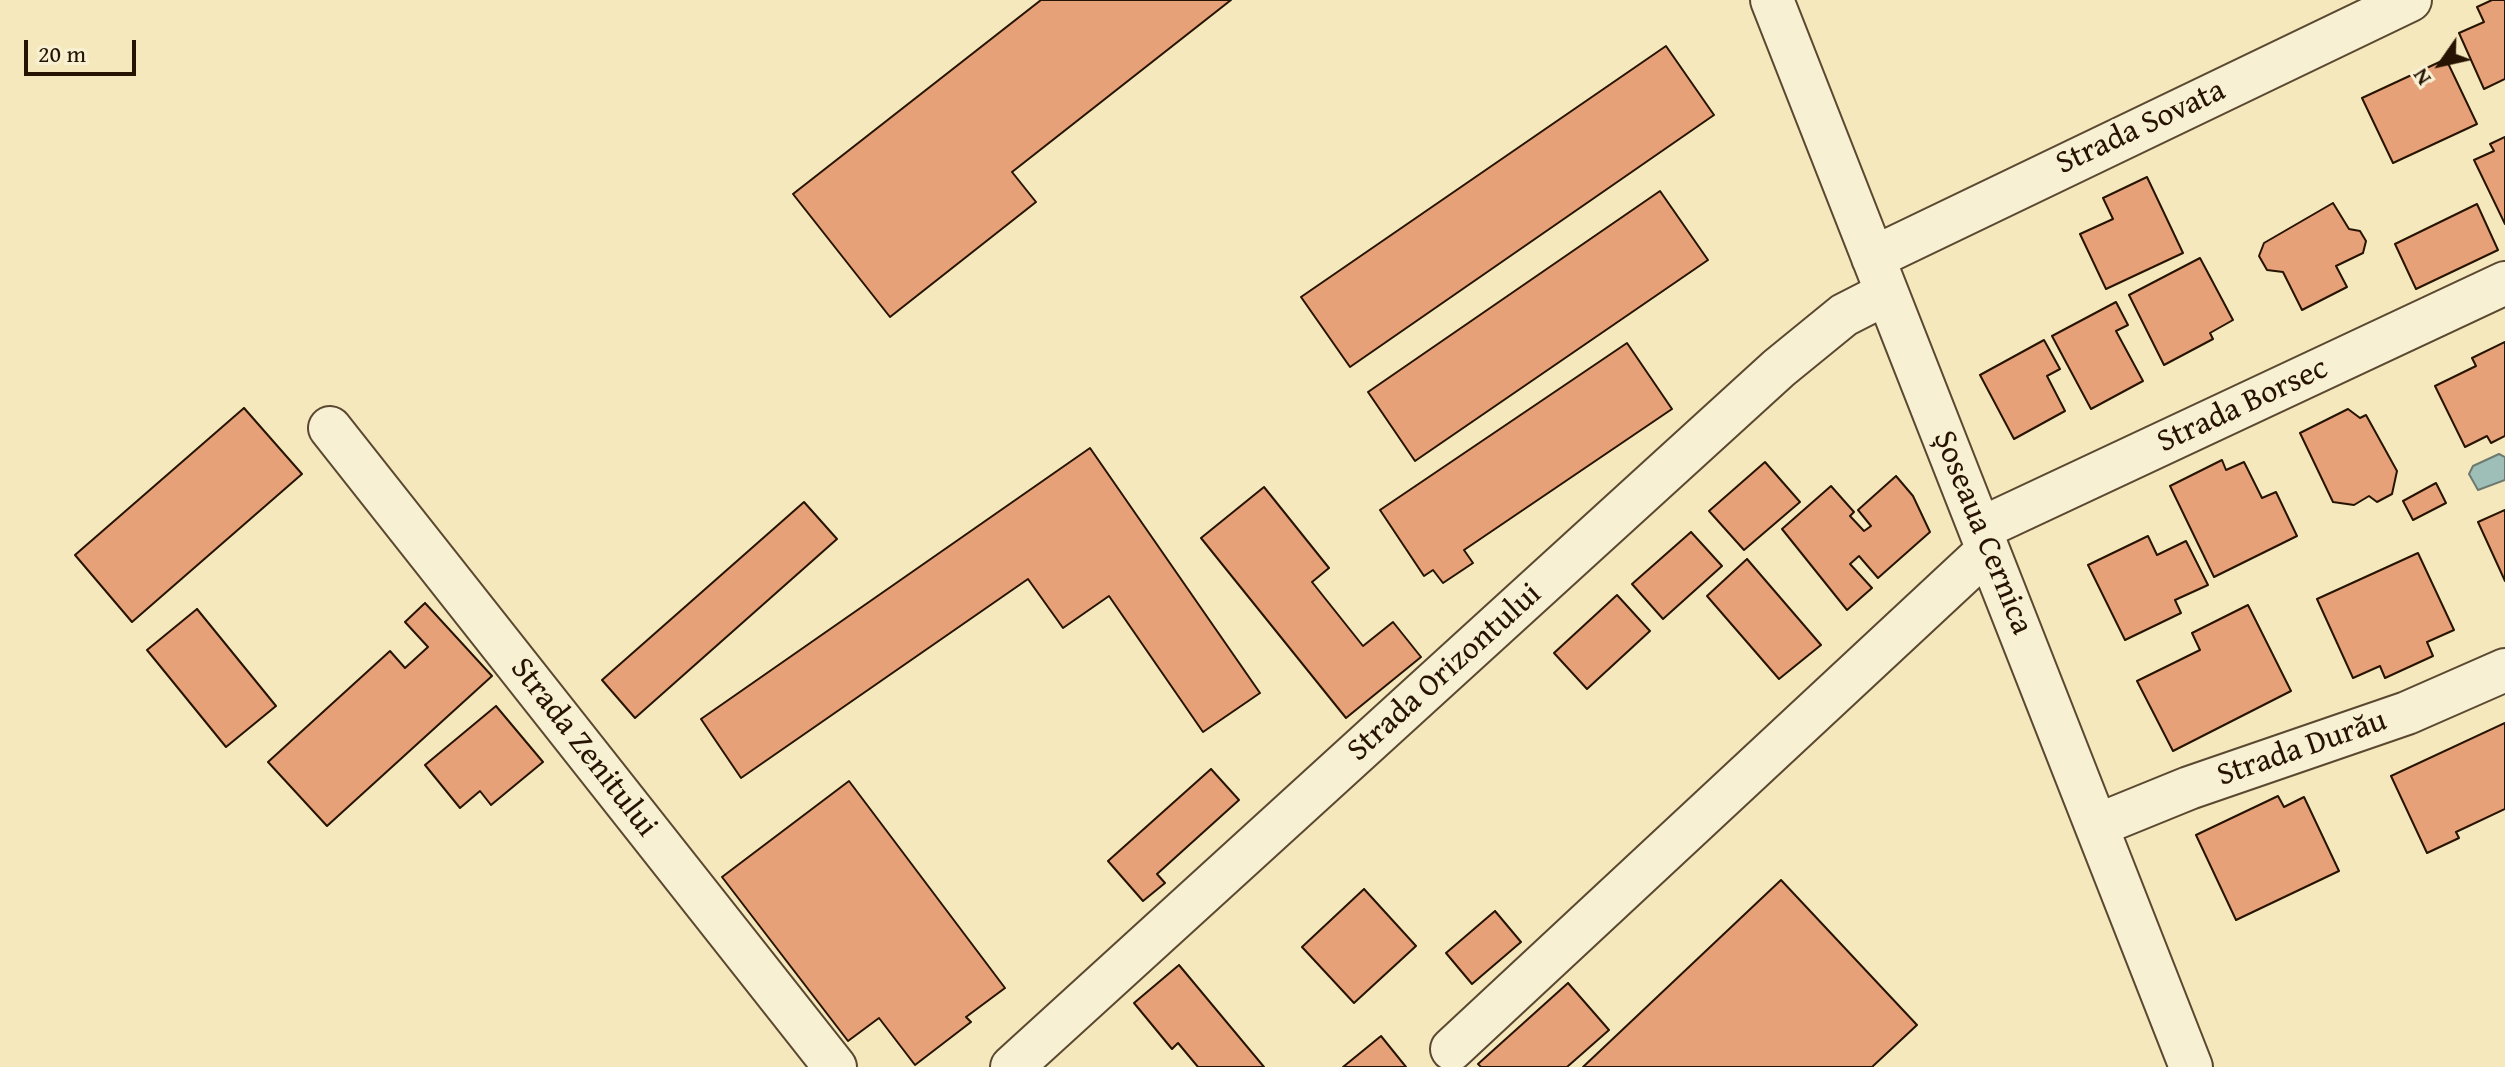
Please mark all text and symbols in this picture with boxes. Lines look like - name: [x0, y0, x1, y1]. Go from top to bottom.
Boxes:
- scale bar: [28, 24, 140, 74]
- north arrow: [2401, 24, 2481, 104]
- text: 20 m: [38, 36, 86, 71]
- text: N: [2404, 62, 2438, 92]
- street label: Strada Sovata: [2050, 72, 2232, 184]
- street label: Strada Borsec: [2152, 350, 2334, 462]
- street label: Șoseaua Cernica: [1924, 426, 2040, 640]
- street label: Strada Orizontului: [1340, 576, 1550, 770]
- street label: Strada Zenitului: [501, 651, 665, 845]
- street label: Strada Durău: [2212, 702, 2392, 796]

